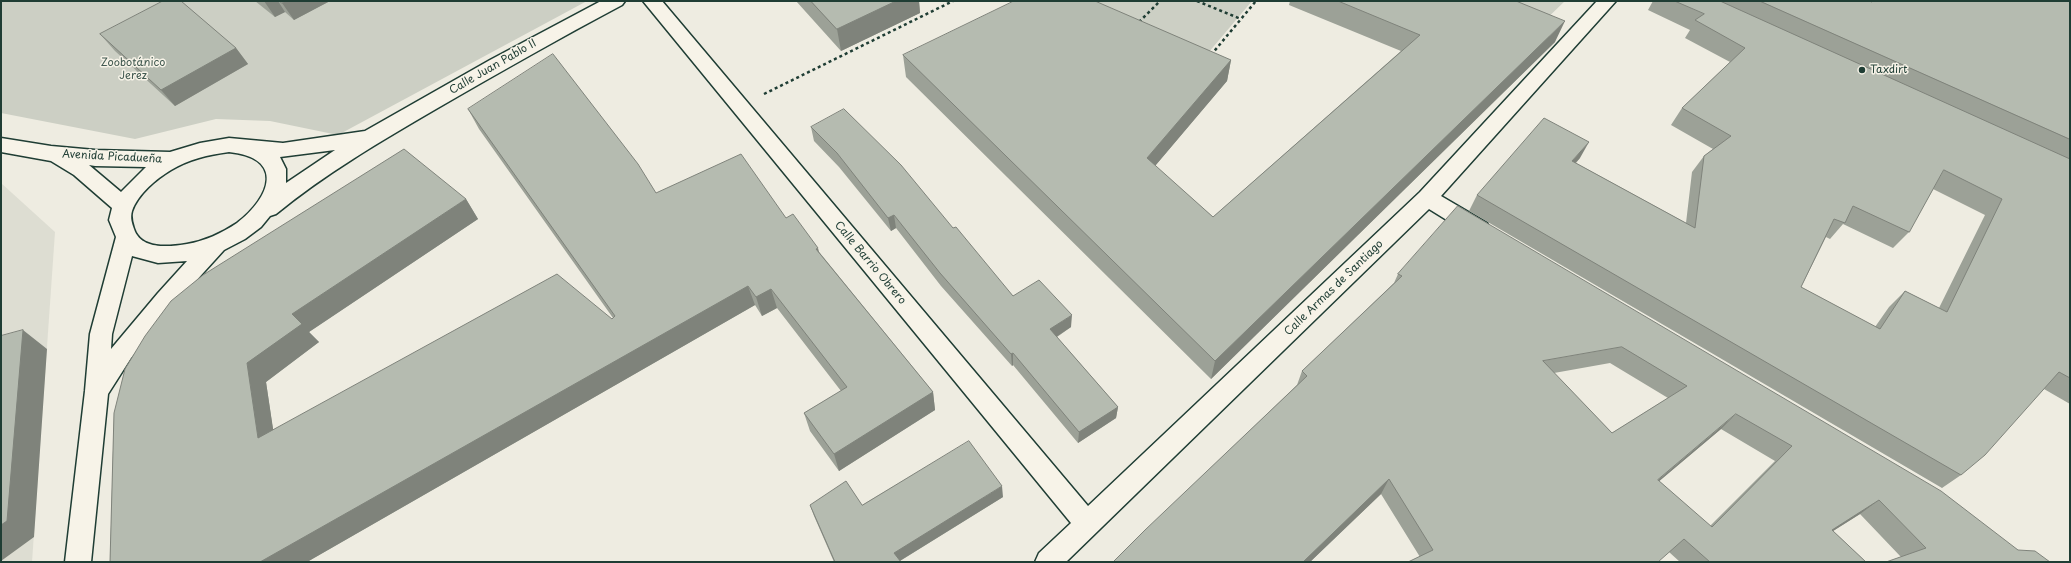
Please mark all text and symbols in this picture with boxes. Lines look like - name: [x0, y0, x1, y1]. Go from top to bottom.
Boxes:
- street label: Calle Juan Pablo II: [447, 37, 539, 97]
- park label: Zoobotánico Jerez: [101, 56, 165, 82]
- place label: Taxdirt: [1870, 63, 1907, 77]
- marker: Taxdirt: [1857, 65, 1867, 75]
- street label: Avenida Picadueña: [62, 148, 162, 166]
- street label: Calle Barrio Obrero: [831, 219, 909, 307]
- street label: Calle Armas de Santiago: [1282, 237, 1386, 339]

